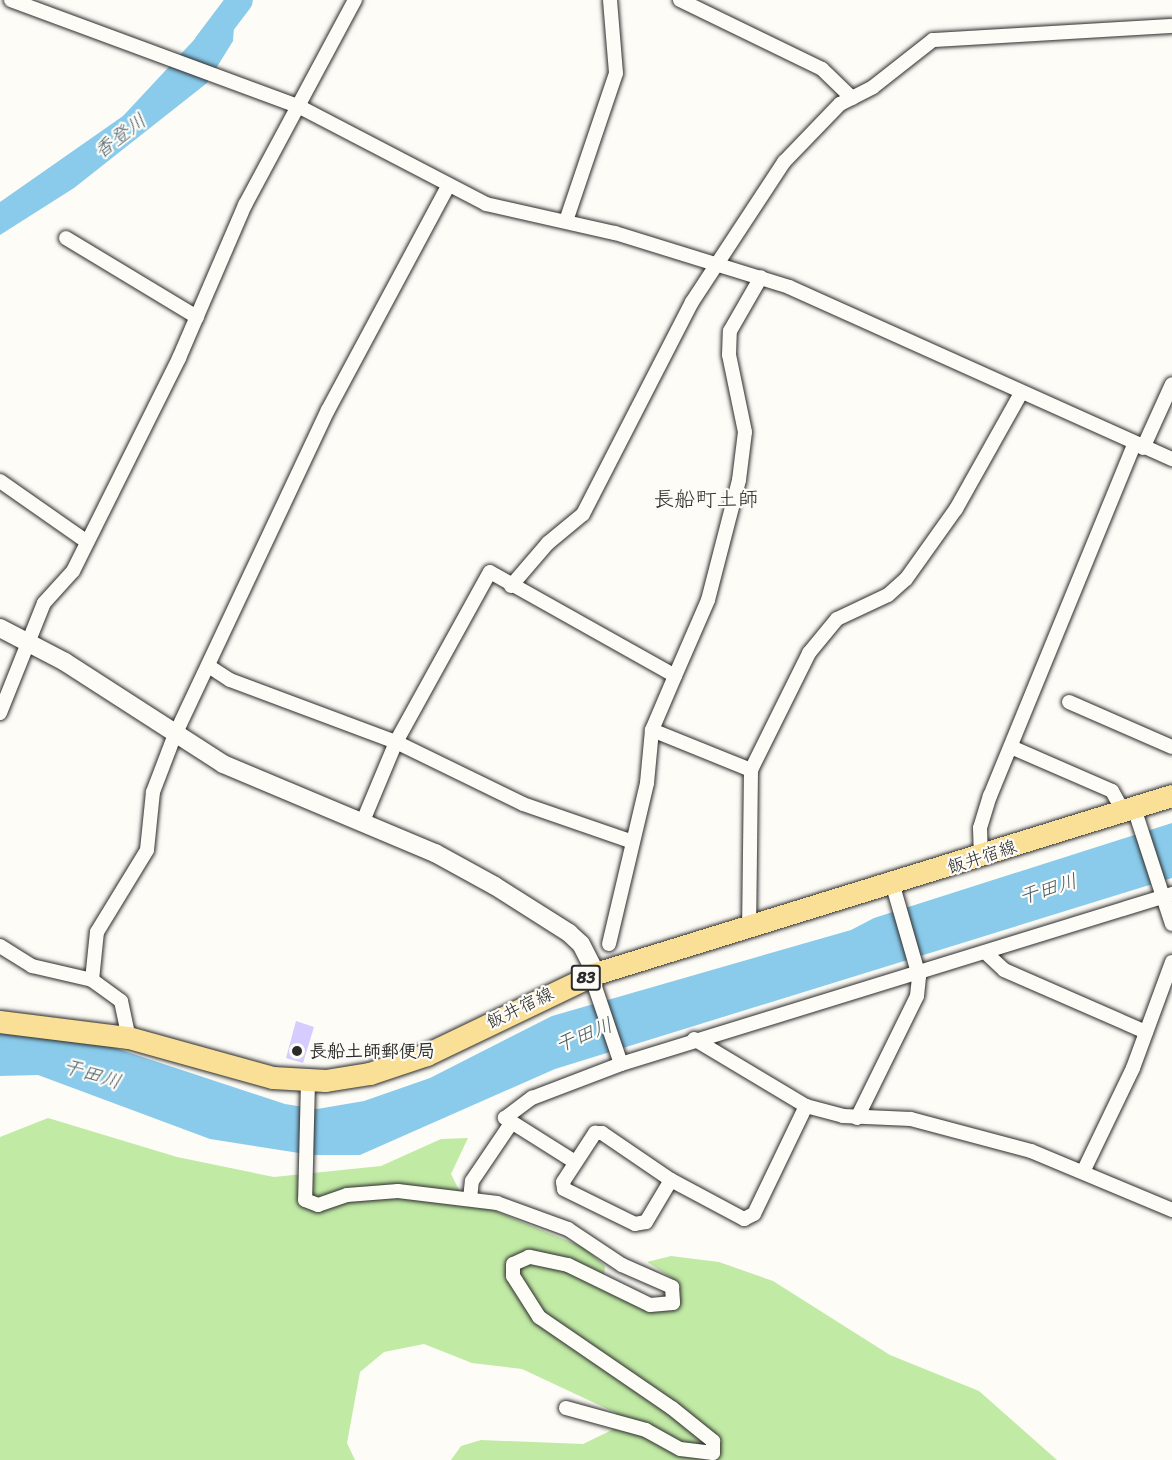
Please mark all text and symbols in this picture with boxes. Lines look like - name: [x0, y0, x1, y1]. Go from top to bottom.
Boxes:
- water label: 香登川: [89, 108, 151, 164]
- district label: 長船町土師: [654, 486, 758, 512]
- street label: 飯井宿線: [944, 836, 1020, 878]
- water label: 干田川: [1016, 869, 1080, 909]
- road number: 83: [570, 965, 602, 991]
- street label: 飯井宿線: [483, 983, 557, 1033]
- water label: 干田川: [552, 1013, 616, 1057]
- place label: 長船土師郵便局: [309, 1040, 435, 1062]
- marker: 長船土師郵便局: [290, 1044, 304, 1058]
- water label: 干田川: [60, 1054, 124, 1094]

